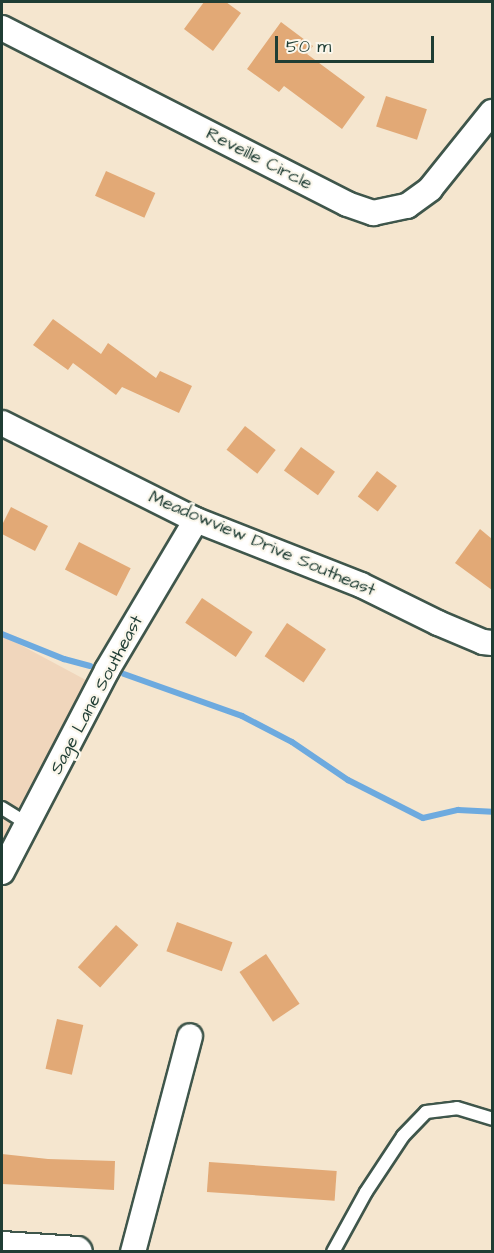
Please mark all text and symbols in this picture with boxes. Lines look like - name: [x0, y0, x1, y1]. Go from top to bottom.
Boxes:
- scale bar: [278, 24, 437, 62]
- text: 50 m: [286, 34, 331, 59]
- street label: Reveille Circle: [202, 123, 316, 195]
- street label: Meadowview Drive Southeast: [145, 486, 379, 602]
- street label: Sage Lane Southeast: [46, 612, 148, 778]

